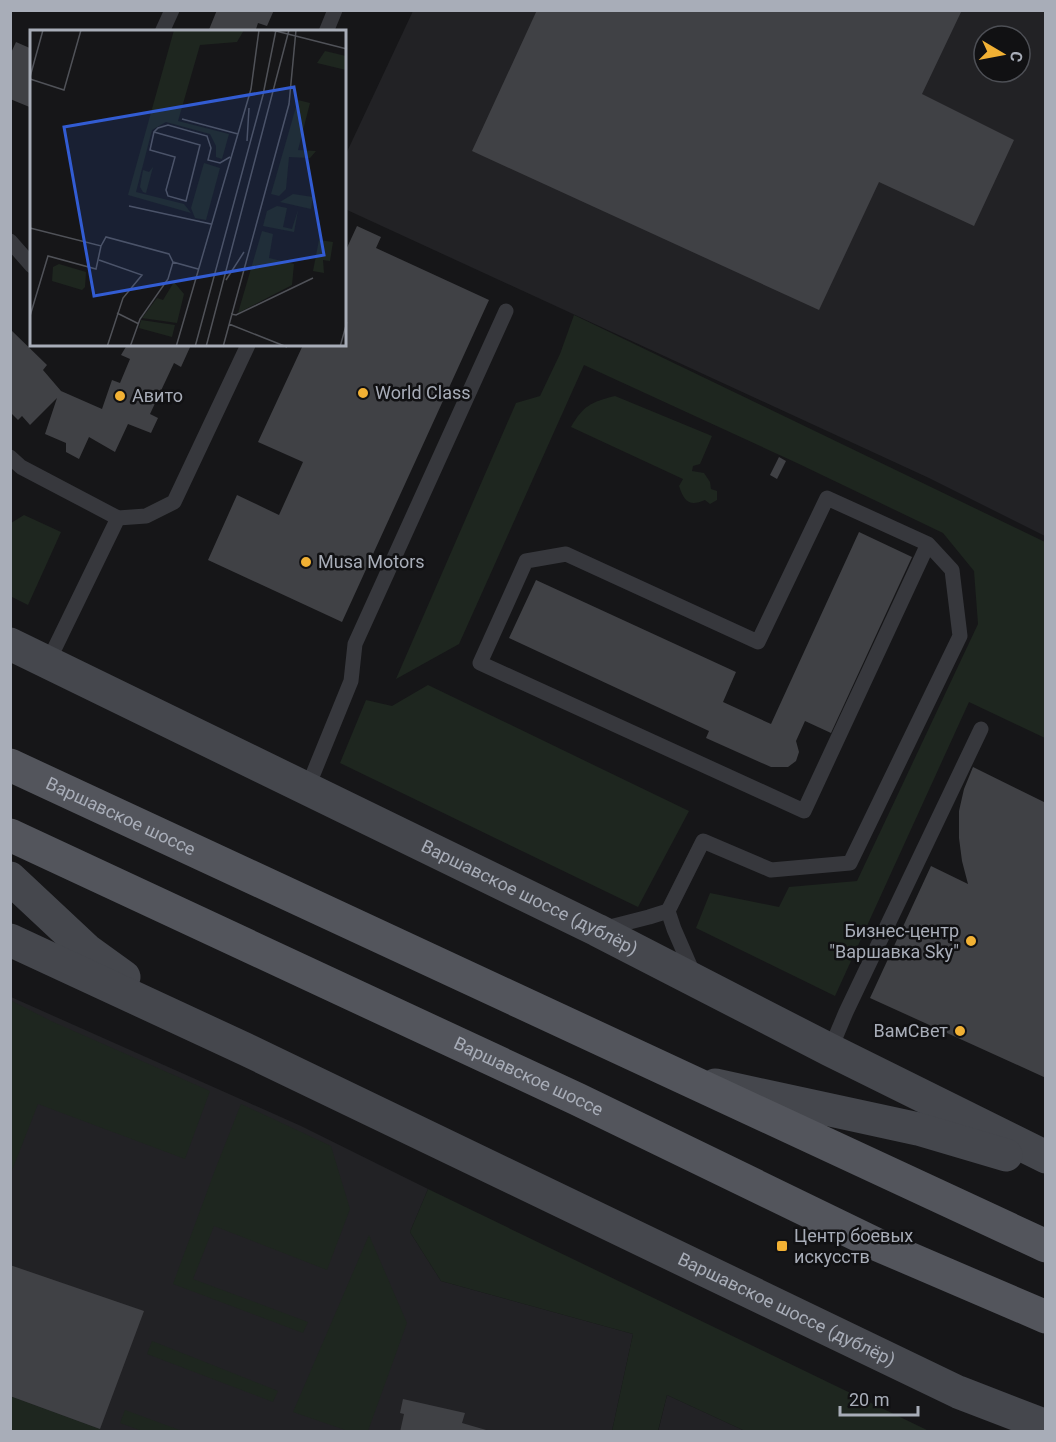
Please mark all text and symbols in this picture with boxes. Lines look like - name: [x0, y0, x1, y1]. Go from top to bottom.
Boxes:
- north arrow: [972, 24, 1032, 84]
- inset map: [30, 30, 346, 346]
- text: С: [1006, 50, 1027, 63]
- place label: World Class: [375, 382, 471, 403]
- place label: Авито: [132, 385, 183, 406]
- marker: World Class: [356, 386, 370, 400]
- marker: Авито: [113, 389, 127, 403]
- place label: Musa Motors: [318, 551, 425, 572]
- marker: Musa Motors: [299, 555, 313, 569]
- street label: Варшавское шоссе: [43, 772, 199, 860]
- street label: Варшавское шоссе (дублёр): [418, 835, 641, 960]
- place label: Бизнес-центр "Варшавка Sky": [829, 920, 959, 962]
- marker: Бизнес-центр "Варшавка Sky": [964, 934, 978, 948]
- place label: ВамСвет: [874, 1020, 948, 1041]
- marker: ВамСвет: [953, 1024, 967, 1038]
- street label: Варшавское шоссе: [451, 1032, 607, 1120]
- place label: Центр боевых искусств: [794, 1225, 913, 1267]
- marker: Центр боевых искусств: [775, 1239, 789, 1253]
- street label: Варшавское шоссе (дублёр): [675, 1248, 899, 1371]
- scale bar: [840, 1379, 918, 1417]
- text: 20 m: [849, 1389, 889, 1410]

